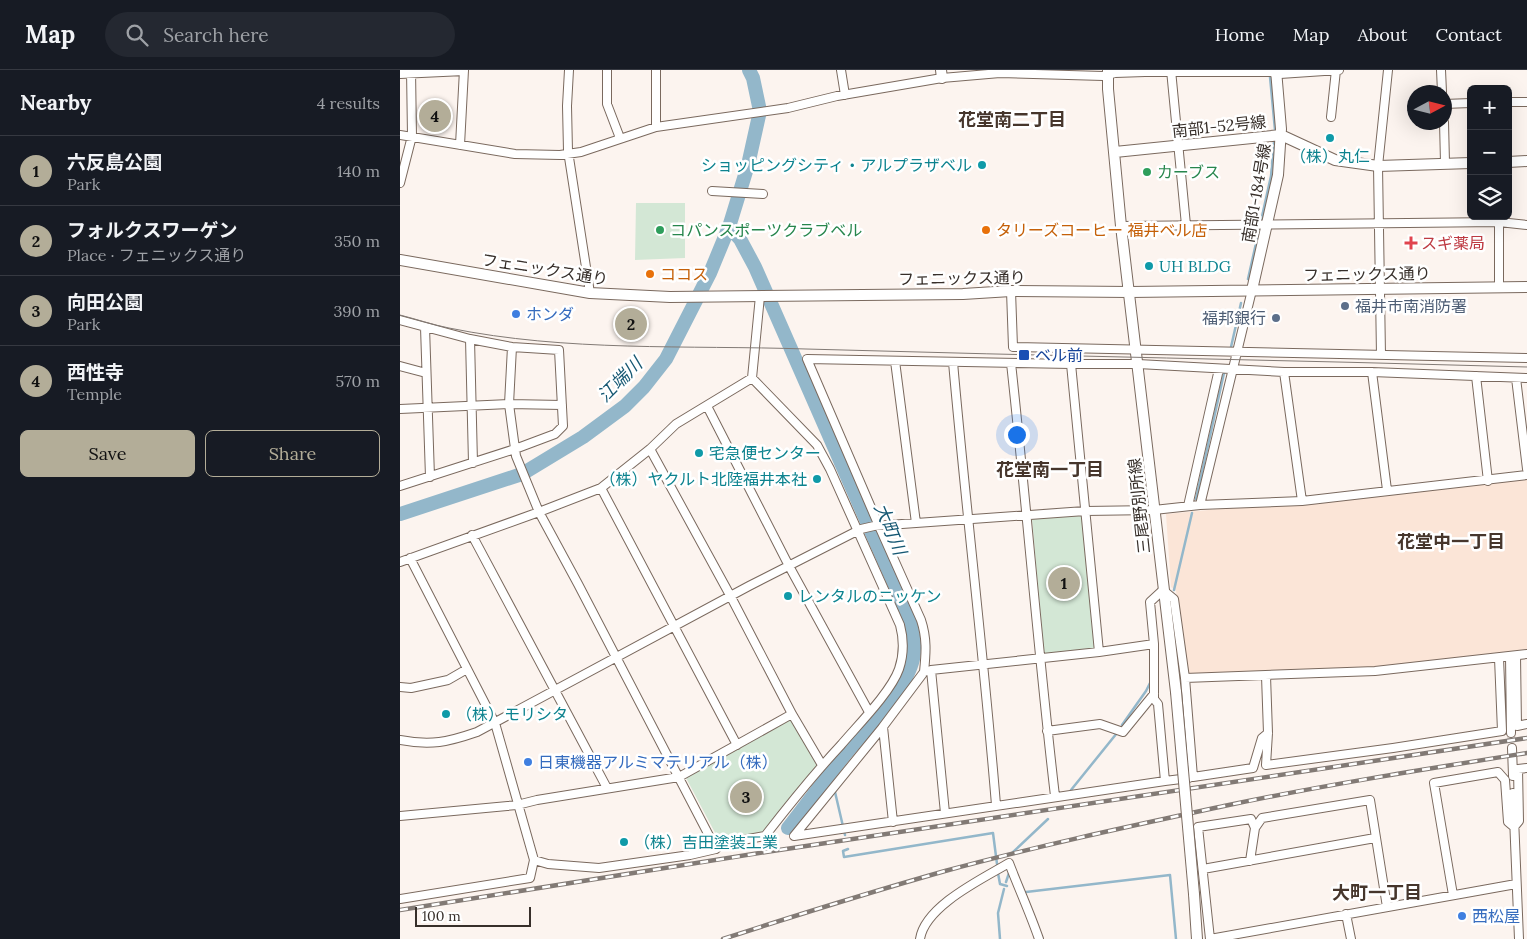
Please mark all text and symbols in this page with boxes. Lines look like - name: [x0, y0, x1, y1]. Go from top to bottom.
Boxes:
- search box: [105, 12, 455, 57]
- text: Map: [25, 19, 75, 50]
- icon: search: [123, 21, 151, 49]
- text: Search here: [163, 23, 269, 47]
- text: Home: [1215, 23, 1265, 46]
- text: Map: [1293, 23, 1329, 46]
- text: About: [1357, 23, 1407, 46]
- text: Contact: [1435, 23, 1502, 46]
- north arrow: [1407, 85, 1452, 130]
- map controls: [1467, 85, 1512, 220]
- button: +: [1467, 85, 1512, 130]
- text: Nearby: [20, 89, 91, 116]
- text: 4 results: [317, 93, 380, 113]
- pin: 4: [419, 97, 451, 135]
- district label: 花堂南二丁目: [958, 108, 1066, 131]
- street label: 南部1-52号線: [1171, 111, 1267, 141]
- button: −: [1467, 130, 1512, 175]
- marker: （株）丸仁: [1324, 132, 1336, 144]
- street label: 南部1-184号線: [1237, 142, 1275, 244]
- place label: （株）丸仁: [1290, 146, 1370, 166]
- text: 六反島公園: [67, 150, 162, 174]
- place label: ショッピングシティ・アルプラザベル: [701, 155, 972, 175]
- marker: ショッピングシティ・アルプラザベル: [976, 159, 988, 171]
- text: 1: [33, 161, 39, 181]
- text: 140 m: [337, 161, 380, 181]
- place label: カーブス: [1157, 162, 1220, 182]
- marker: カーブス: [1141, 166, 1153, 178]
- text: Park: [67, 174, 100, 194]
- button: layers: [1467, 175, 1512, 220]
- text: フォルクスワーゲン: [67, 218, 237, 242]
- place label: コパンスポーツクラブベル: [670, 220, 862, 240]
- place label: タリーズコーヒー 福井ベル店: [996, 220, 1207, 240]
- marker: コパンスポーツクラブベル: [654, 224, 666, 236]
- marker: タリーズコーヒー 福井ベル店: [980, 224, 992, 236]
- text: 2: [32, 231, 40, 251]
- text: 350 m: [334, 231, 380, 251]
- place label: スギ薬局: [1421, 233, 1485, 253]
- marker: スギ薬局: [1405, 237, 1417, 249]
- text: Place · フェニックス通り: [67, 245, 246, 265]
- street label: フェニックス通り: [480, 249, 610, 289]
- place label: UH BLDG: [1159, 256, 1231, 276]
- marker: UH BLDG: [1143, 260, 1155, 272]
- street label: フェニックス通り: [1303, 263, 1431, 285]
- place label: ココス: [660, 264, 708, 284]
- street label: フェニックス通り: [898, 267, 1026, 289]
- marker: ココス: [644, 268, 656, 280]
- text: 向田公園: [67, 290, 143, 314]
- place label: 福井市南消防署: [1355, 296, 1467, 316]
- marker: 福井市南消防署: [1339, 300, 1351, 312]
- text: 3: [32, 301, 40, 321]
- text: 390 m: [333, 301, 380, 321]
- place label: ホンダ: [526, 304, 574, 324]
- pin: 2: [615, 305, 647, 343]
- marker: ホンダ: [510, 308, 522, 320]
- place label: 福邦銀行: [1202, 308, 1266, 328]
- marker: 福邦銀行: [1270, 312, 1282, 324]
- text: Park: [67, 314, 100, 334]
- place label: ベル前: [1035, 345, 1083, 365]
- marker: ベル前: [1017, 348, 1031, 362]
- water label: 江端川: [592, 351, 648, 407]
- text: 西性寺: [67, 360, 124, 384]
- text: 4: [32, 371, 40, 391]
- text: 570 m: [335, 371, 380, 391]
- text: Temple: [67, 384, 122, 404]
- your location: [1004, 422, 1030, 448]
- button: Save: [20, 430, 195, 477]
- button: Share: [205, 430, 380, 477]
- place label: 宅急便センター: [709, 443, 821, 463]
- marker: 宅急便センター: [693, 447, 705, 459]
- street label: 三尾野別所線: [1124, 457, 1154, 555]
- district label: 花堂南一丁目: [996, 458, 1104, 481]
- place label: （株）ヤクルト北陸福井本社: [599, 469, 807, 489]
- marker: （株）ヤクルト北陸福井本社: [811, 473, 823, 485]
- water label: 大町川: [869, 499, 912, 560]
- district label: 花堂中一丁目: [1397, 530, 1505, 553]
- pin: 1: [1048, 564, 1080, 602]
- place label: レンタルのニッケン: [798, 586, 942, 606]
- marker: レンタルのニッケン: [782, 590, 794, 602]
- place label: （株）モリシタ: [456, 704, 568, 724]
- marker: （株）モリシタ: [440, 708, 452, 720]
- place label: 日東機器アルミマテリアル（株）: [538, 752, 778, 772]
- marker: 日東機器アルミマテリアル（株）: [522, 756, 534, 768]
- pin: 3: [730, 778, 762, 816]
- place label: （株）吉田塗装工業: [634, 832, 778, 852]
- marker: （株）吉田塗装工業: [618, 836, 630, 848]
- district label: 大町一丁目: [1332, 881, 1422, 904]
- scale bar: [415, 904, 531, 927]
- place label: 西松屋: [1472, 906, 1520, 926]
- text: 100 m: [422, 907, 461, 925]
- marker: 西松屋: [1456, 910, 1468, 922]

